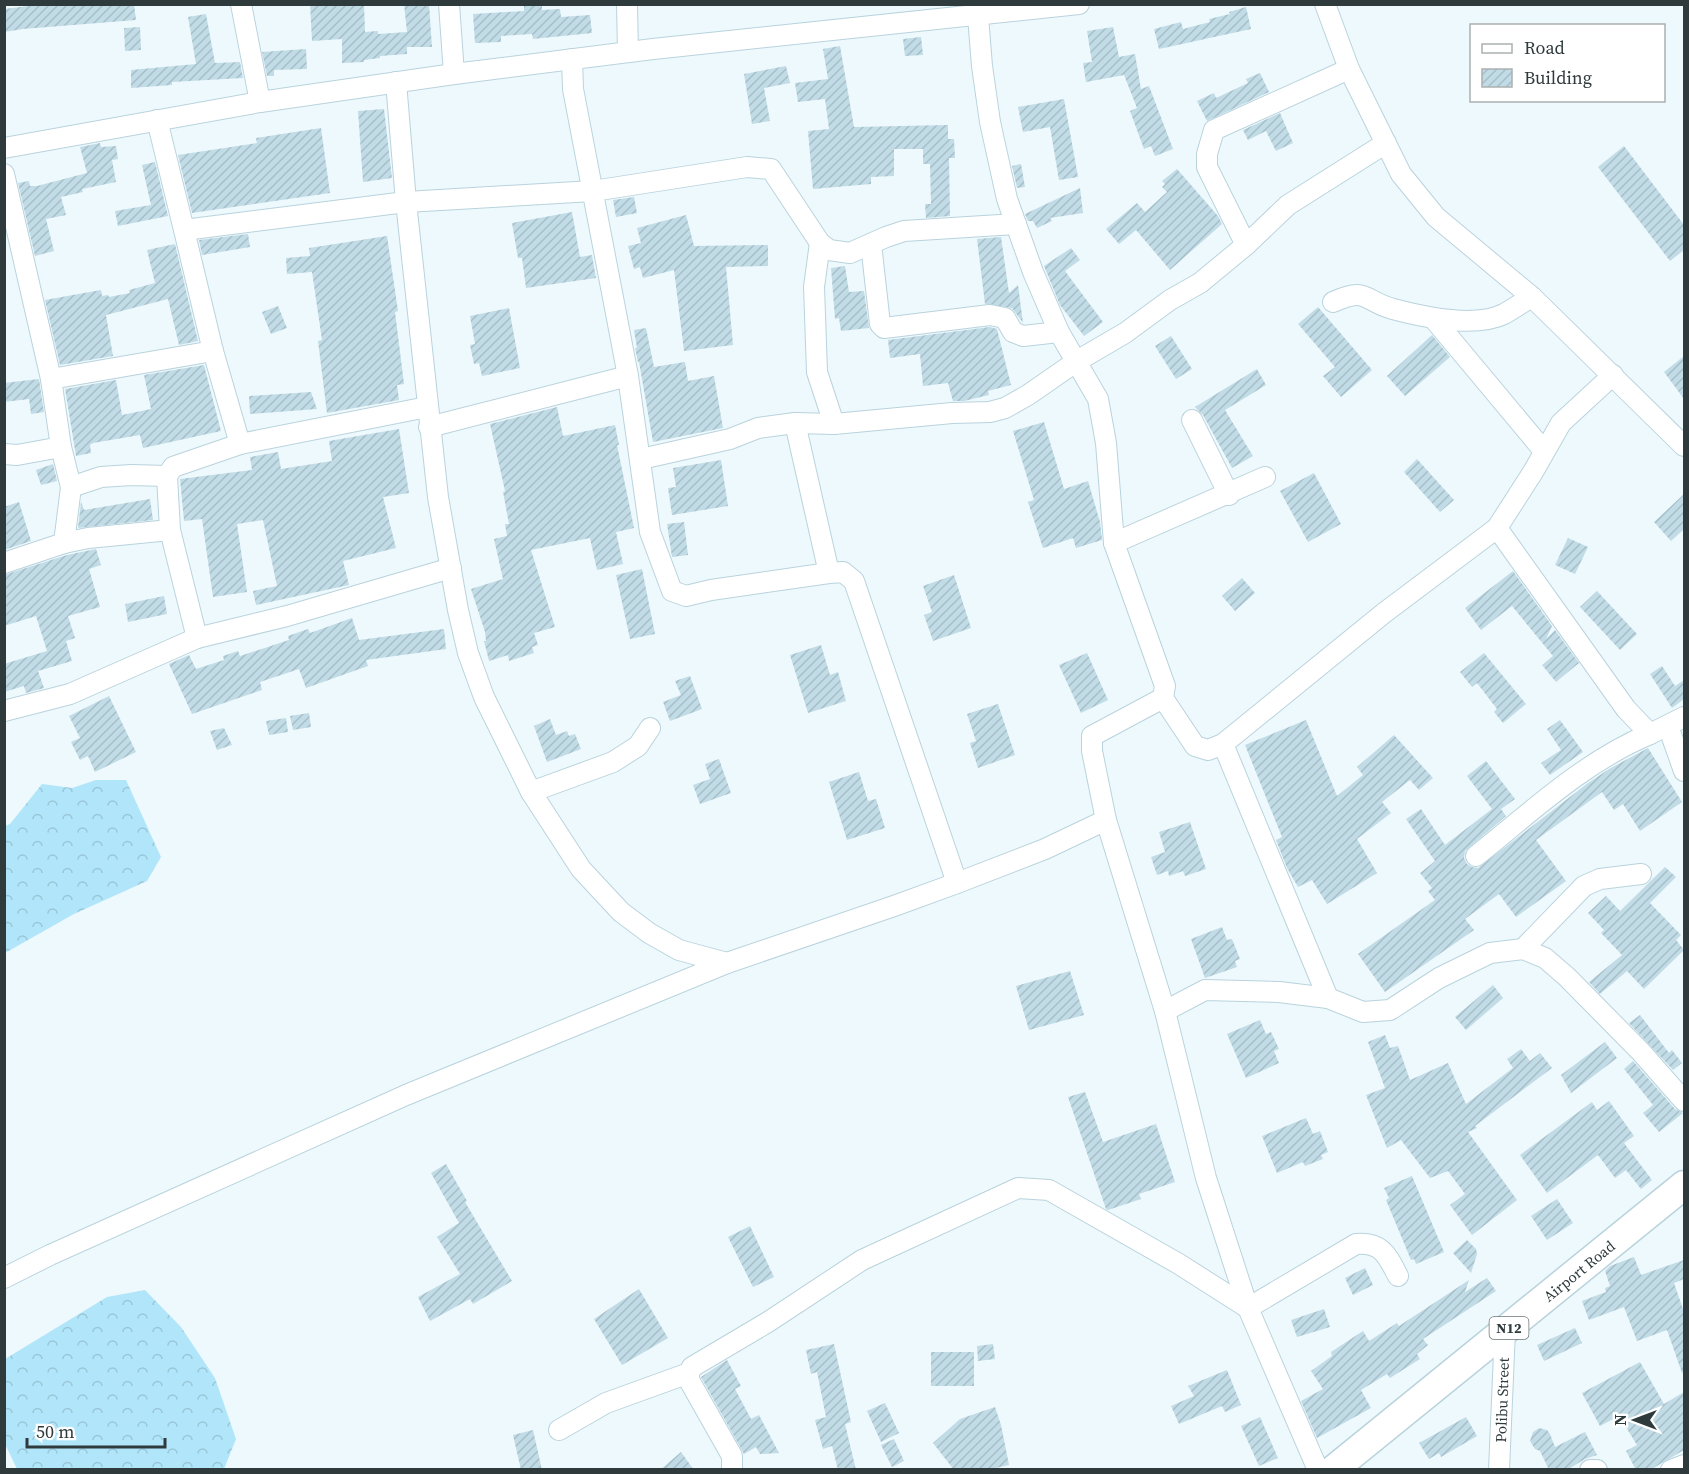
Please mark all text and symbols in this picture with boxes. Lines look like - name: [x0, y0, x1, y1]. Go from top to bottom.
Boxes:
- legend: [1470, 24, 1665, 102]
- text: Road: [1524, 35, 1565, 60]
- text: Building: [1524, 65, 1592, 90]
- street label: Airport Road: [1539, 1235, 1620, 1306]
- road number: N12: [1490, 1317, 1528, 1339]
- street label: Polibu Street: [1490, 1357, 1514, 1443]
- north arrow: [1605, 1390, 1665, 1450]
- scale bar: [27, 1411, 165, 1449]
- text: N: [1609, 1414, 1631, 1426]
- text: 50 m: [36, 1419, 74, 1444]

